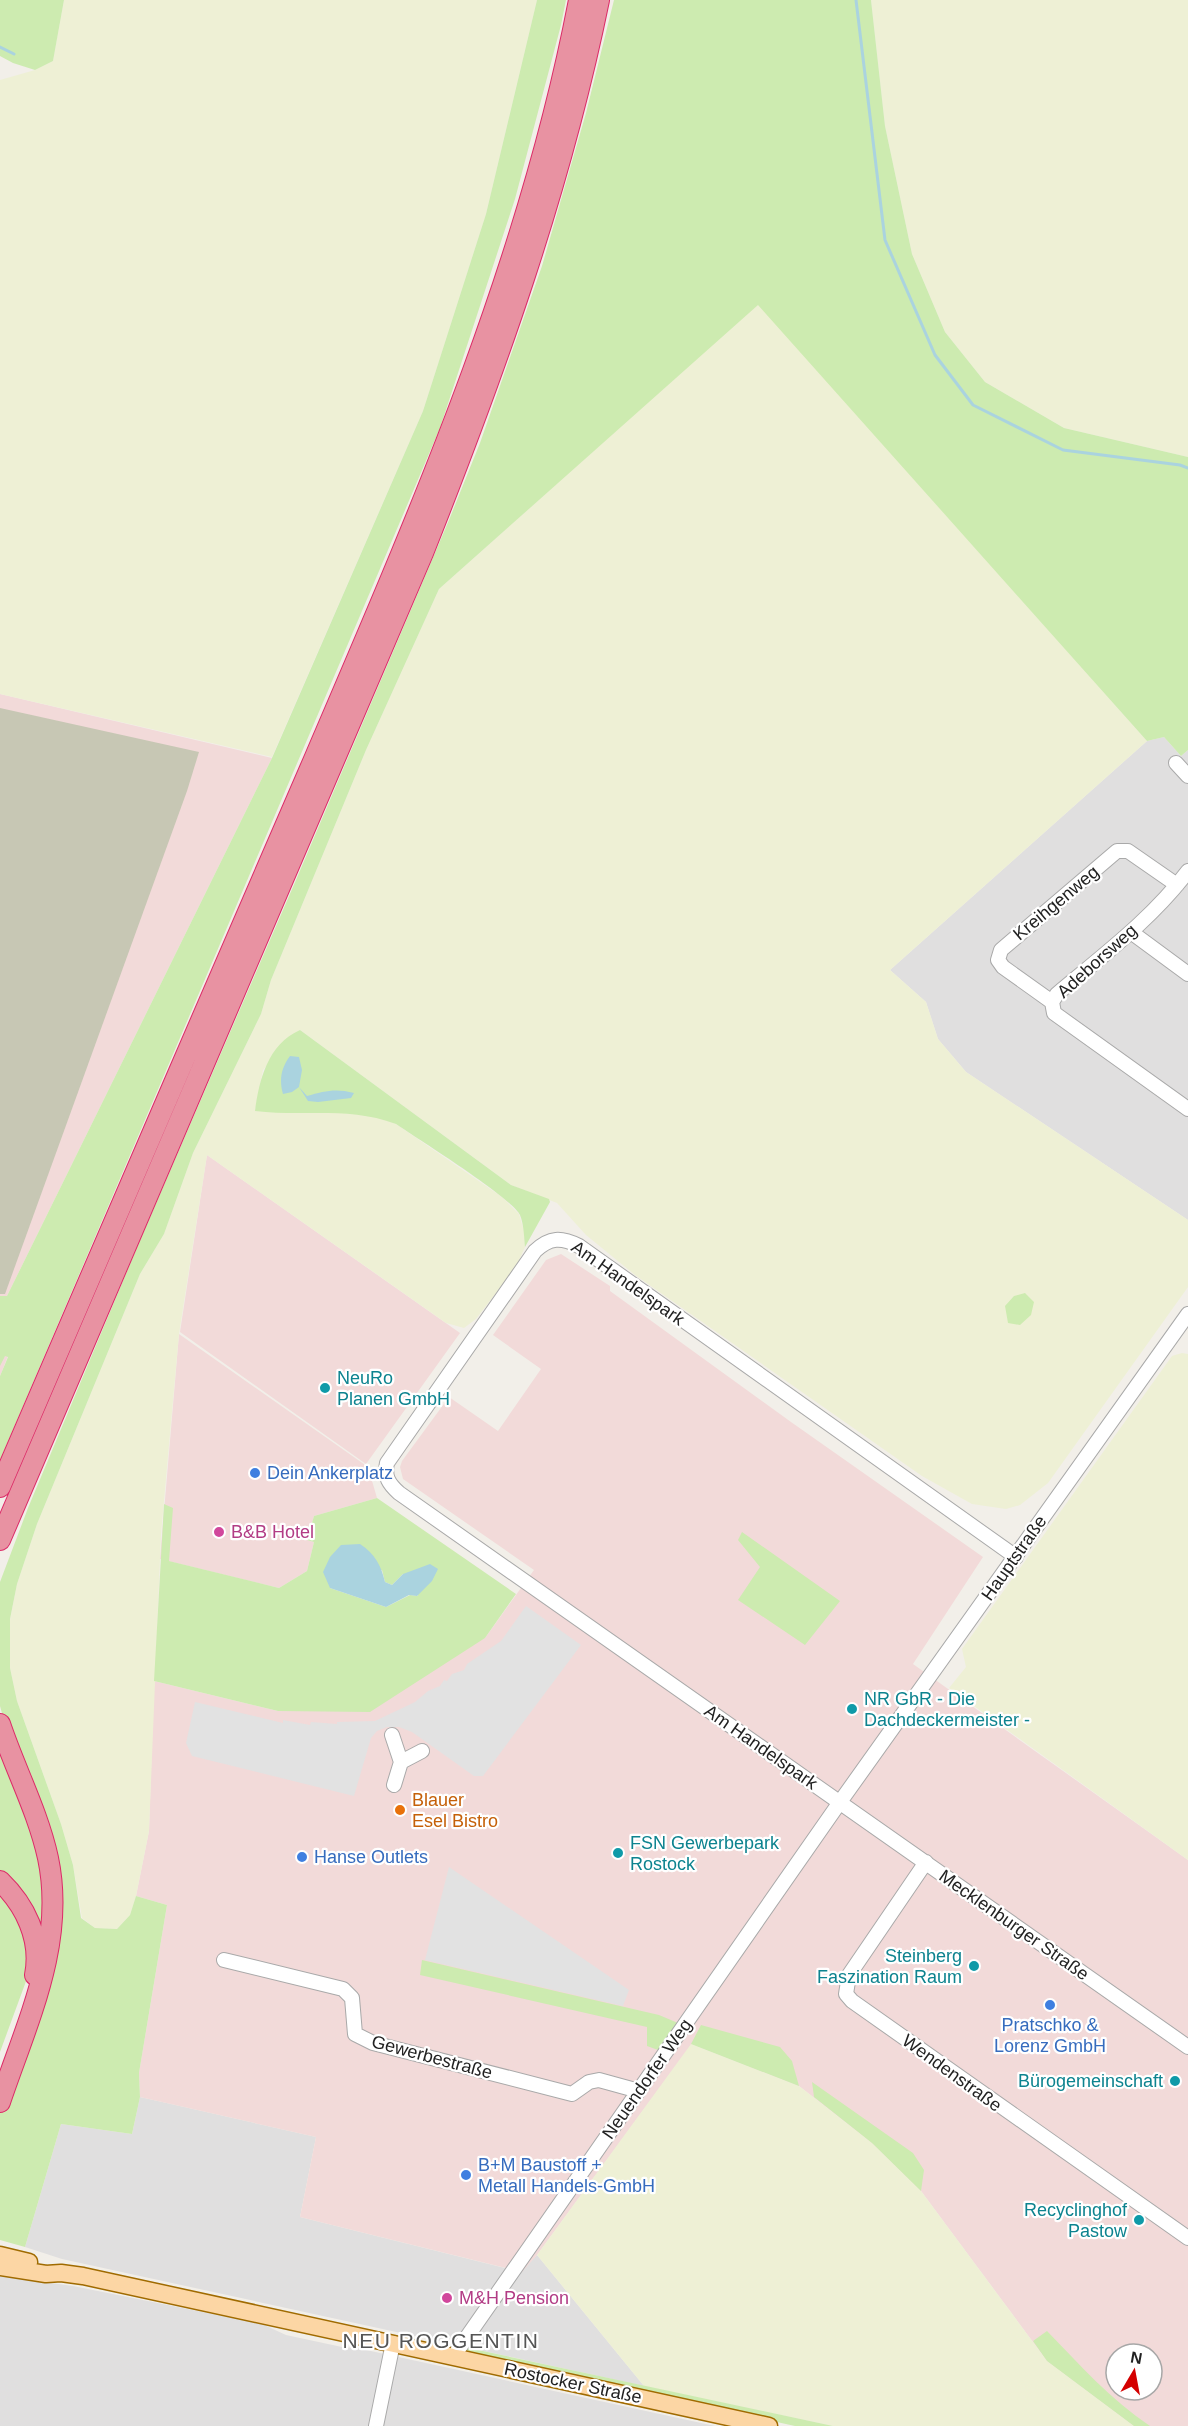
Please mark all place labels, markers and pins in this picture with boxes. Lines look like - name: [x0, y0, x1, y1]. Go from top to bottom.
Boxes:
- place label: NeuRo Planen GmbH: [337, 1368, 450, 1409]
- marker: NeuRo Planen GmbH: [318, 1381, 332, 1395]
- place label: Dein Ankerplatz: [267, 1463, 393, 1483]
- marker: Dein Ankerplatz: [248, 1466, 262, 1480]
- place label: B&B Hotel: [231, 1522, 314, 1542]
- marker: B&B Hotel: [212, 1525, 226, 1539]
- place label: NR GbR - Die Dachdeckermeister -: [864, 1689, 1030, 1730]
- marker: NR GbR - Die Dachdeckermeister -: [845, 1702, 859, 1716]
- place label: Blauer Esel Bistro: [412, 1790, 498, 1831]
- marker: Blauer Esel Bistro: [393, 1803, 407, 1817]
- place label: FSN Gewerbepark Rostock: [630, 1833, 780, 1874]
- marker: FSN Gewerbepark Rostock: [611, 1846, 625, 1860]
- place label: Hanse Outlets: [314, 1847, 428, 1867]
- marker: Hanse Outlets: [295, 1850, 309, 1864]
- place label: Steinberg Faszination Raum: [817, 1946, 962, 1987]
- marker: Steinberg Faszination Raum: [967, 1959, 981, 1973]
- marker: Pratschko & Lorenz GmbH: [1043, 1998, 1057, 2012]
- place label: Pratschko & Lorenz GmbH: [994, 2015, 1106, 2056]
- place label: Bürogemeinschaft: [1018, 2071, 1163, 2091]
- marker: Bürogemeinschaft: [1168, 2074, 1182, 2088]
- place label: B+M Baustoff + Metall Handels-GmbH: [478, 2155, 655, 2196]
- marker: B+M Baustoff + Metall Handels-GmbH: [459, 2168, 473, 2182]
- place label: Recyclinghof Pastow: [1024, 2200, 1128, 2241]
- marker: Recyclinghof Pastow: [1132, 2213, 1146, 2227]
- place label: M&H Pension: [459, 2288, 569, 2308]
- marker: M&H Pension: [440, 2291, 454, 2305]

